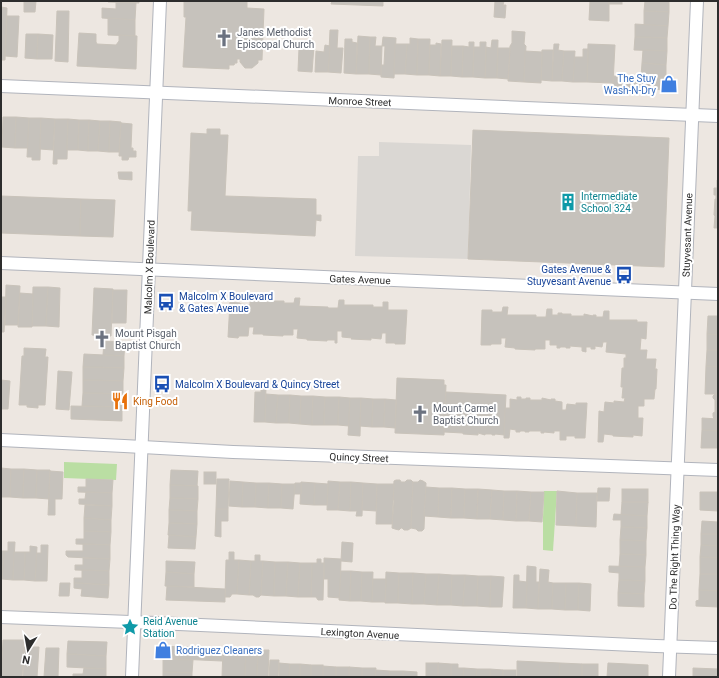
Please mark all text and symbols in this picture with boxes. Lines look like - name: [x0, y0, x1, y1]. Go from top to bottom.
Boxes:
- place label: Janes Methodist Episcopal Church: [237, 27, 314, 50]
- church icon: Janes Methodist Episcopal Church: [214, 28, 234, 48]
- place label: The Stuy Wash-N-Dry: [604, 73, 656, 96]
- shop icon: The Stuy Wash-N-Dry: [659, 74, 679, 94]
- street label: Monroe Street: [328, 95, 392, 108]
- place label: Intermediate School 324: [581, 191, 637, 214]
- building icon: Intermediate School 324: [558, 192, 578, 212]
- street label: Stuyvesant Avenue: [681, 193, 694, 277]
- street label: Malcolm X Boulevard: [142, 220, 157, 314]
- place label: Gates Avenue & Stuyvesant Avenue: [527, 264, 612, 287]
- bus stop icon: Gates Avenue & Stuyvesant Avenue: [614, 265, 634, 285]
- street label: Gates Avenue: [329, 273, 391, 286]
- place label: Malcolm X Boulevard & Gates Avenue: [179, 291, 273, 314]
- bus stop icon: Malcolm X Boulevard & Gates Avenue: [156, 292, 176, 312]
- place label: Mount Pisgah Baptist Church: [115, 328, 180, 351]
- church icon: Mount Pisgah Baptist Church: [92, 329, 112, 349]
- bus stop icon: Malcolm X Boulevard & Quincy Street: [152, 374, 172, 394]
- place label: Malcolm X Boulevard & Quincy Street: [175, 379, 340, 390]
- restaurant icon: King Food: [110, 391, 130, 411]
- place label: King Food: [133, 396, 178, 407]
- place label: Mount Carmel Baptist Church: [433, 403, 498, 426]
- church icon: Mount Carmel Baptist Church: [410, 404, 430, 424]
- street label: Quincy Street: [329, 451, 389, 464]
- street label: Do The Right Thing Way: [667, 504, 682, 610]
- place label: Reid Avenue Station: [143, 616, 198, 639]
- place icon: Reid Avenue Station: [120, 617, 140, 637]
- street label: Lexington Avenue: [320, 626, 400, 641]
- north arrow: [8, 630, 48, 670]
- shop icon: Rodriguez Cleaners: [153, 640, 173, 660]
- place label: Rodriguez Cleaners: [176, 645, 262, 656]
- text: N: [21, 652, 31, 666]

